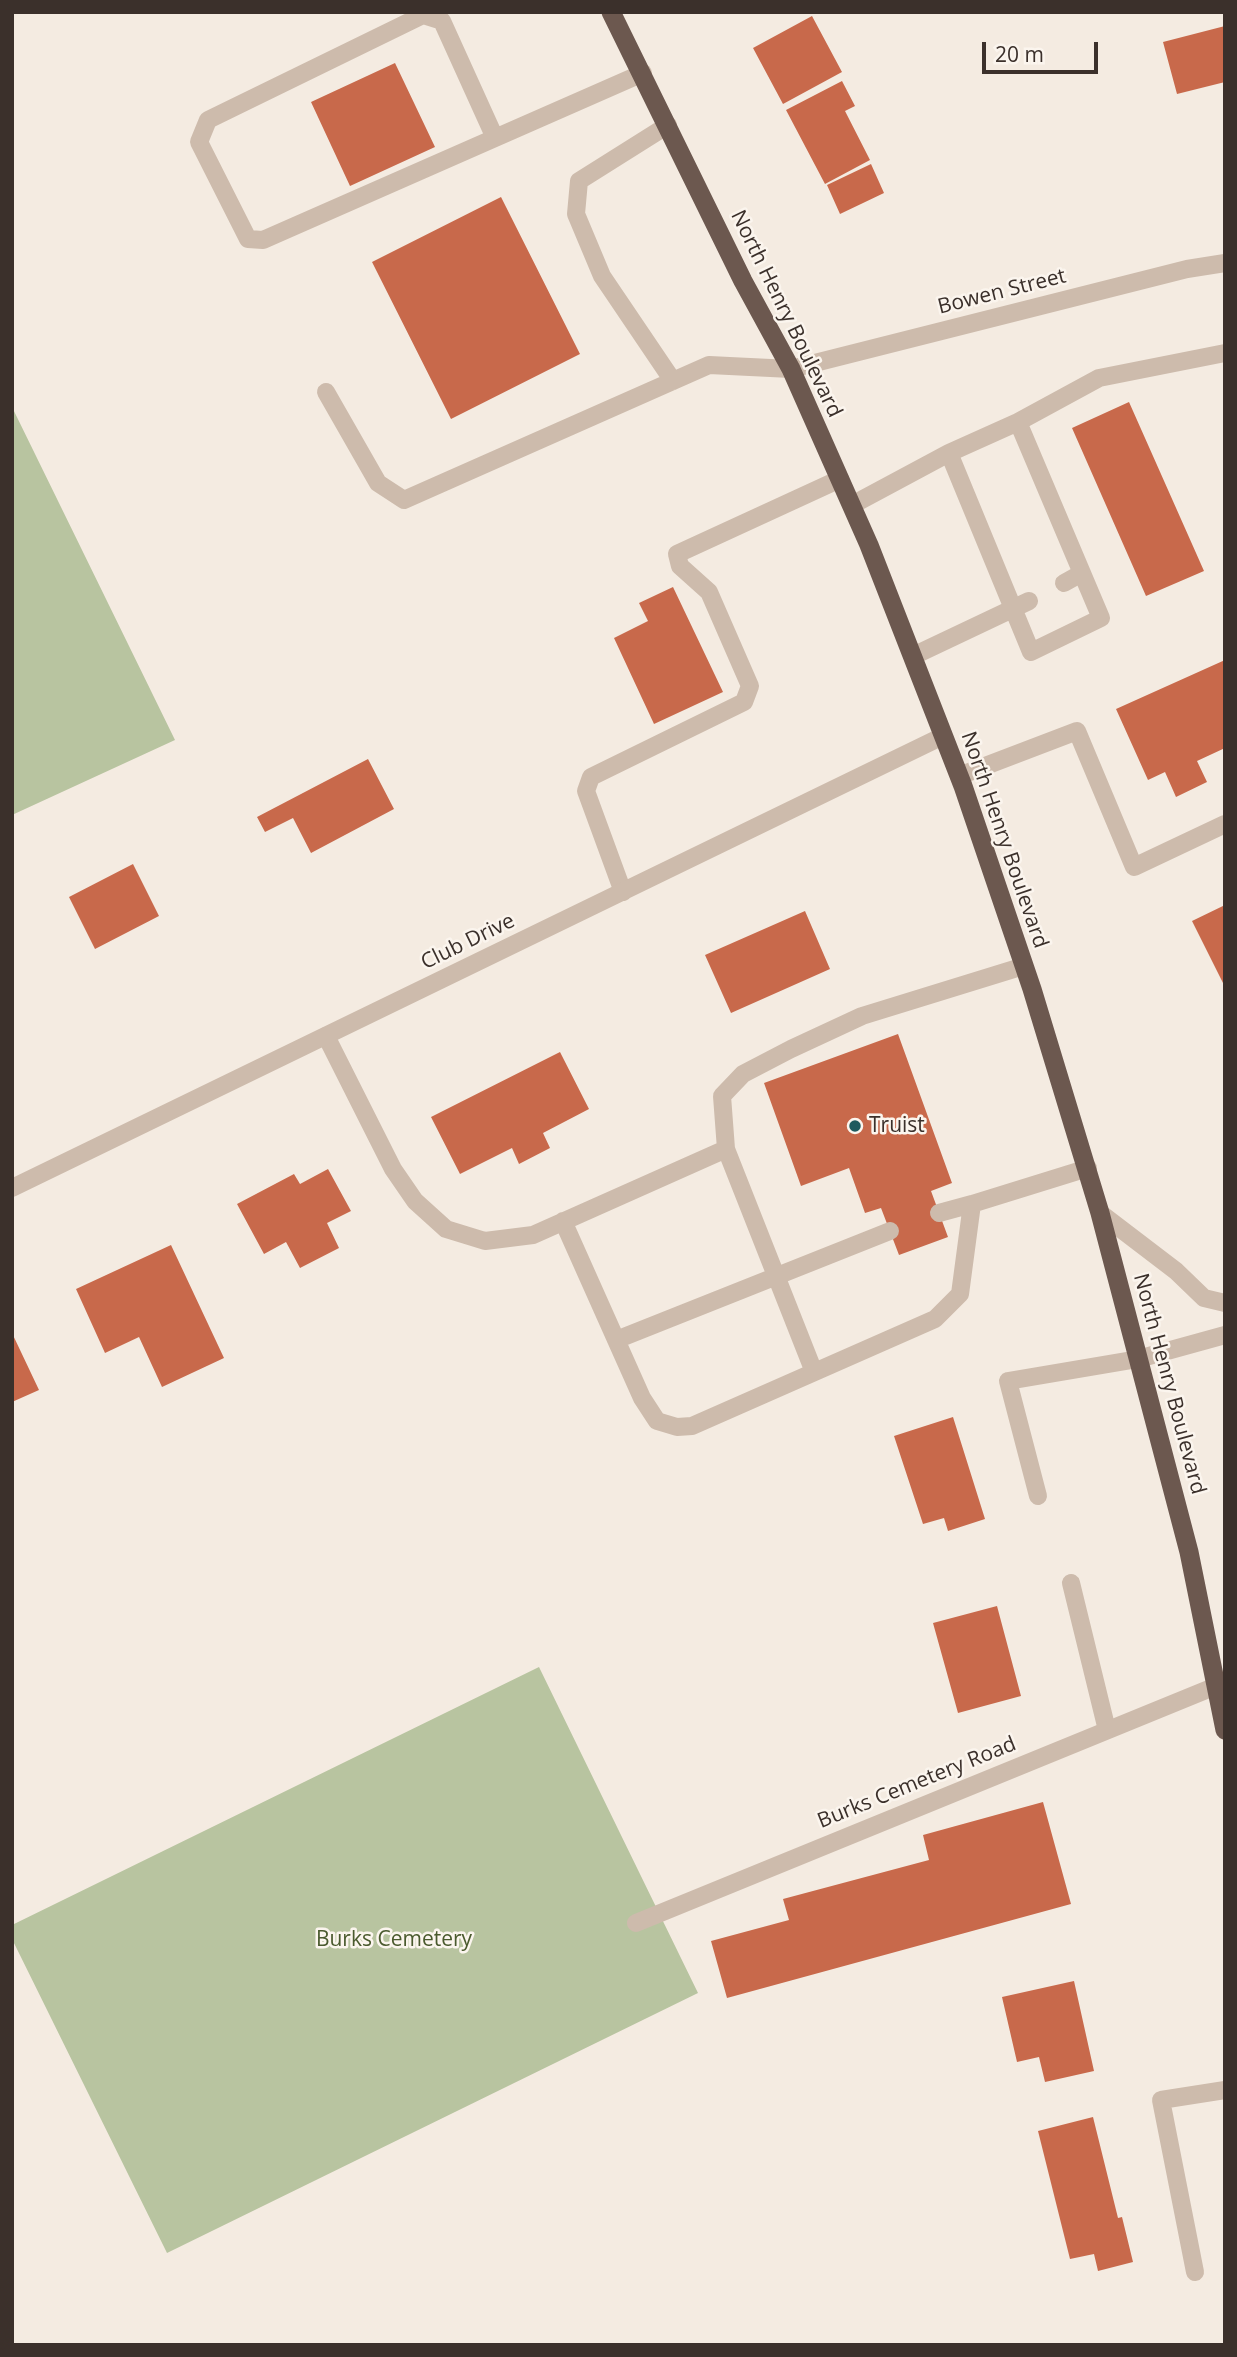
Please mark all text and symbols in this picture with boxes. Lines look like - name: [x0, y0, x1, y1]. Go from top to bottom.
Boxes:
- scale bar: [985, 28, 1100, 72]
- text: 20 m: [995, 40, 1044, 68]
- street label: North Henry Boulevard: [725, 206, 847, 422]
- street label: Bowen Street: [935, 264, 1069, 320]
- street label: North Henry Boulevard: [955, 728, 1053, 952]
- street label: Club Drive: [417, 909, 519, 975]
- place label: Truist: [869, 1113, 925, 1139]
- marker: Truist: [847, 1118, 863, 1134]
- street label: North Henry Boulevard: [1127, 1271, 1211, 1497]
- street label: Burks Cemetery Road: [814, 1732, 1020, 1834]
- park label: Burks Cemetery: [316, 1927, 472, 1953]

